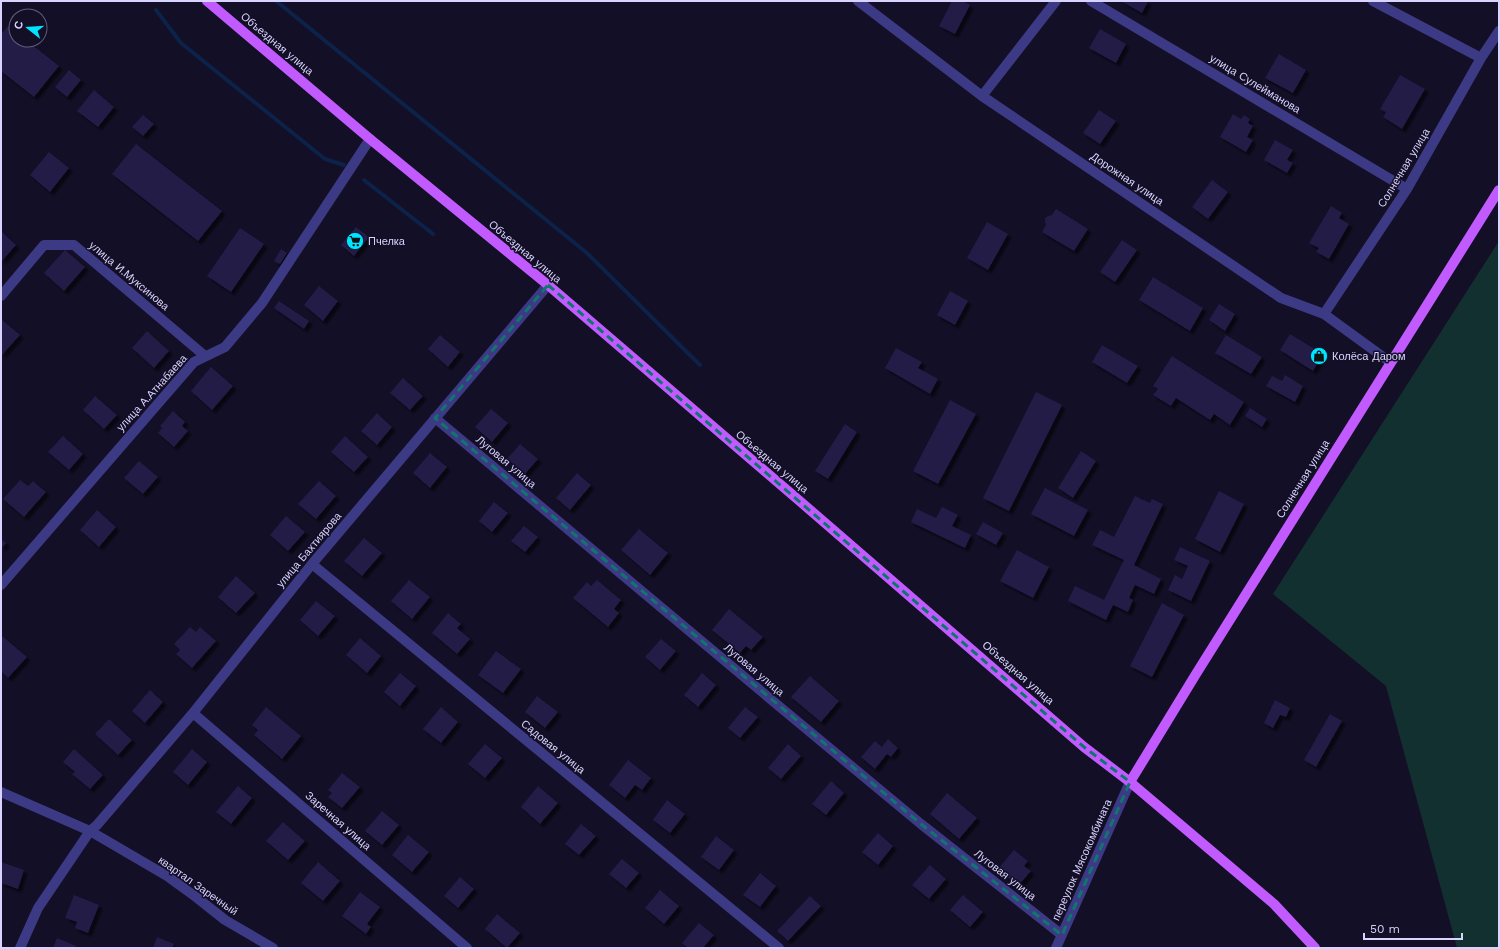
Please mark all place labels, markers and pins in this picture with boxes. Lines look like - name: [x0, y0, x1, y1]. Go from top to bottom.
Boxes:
- supermarket icon: Пчелка: [345, 231, 365, 251]
- place label: Пчелка: [368, 235, 406, 248]
- shop icon: Колёса Даром: [1309, 346, 1329, 366]
- place label: Колёса Даром: [1332, 350, 1406, 363]

